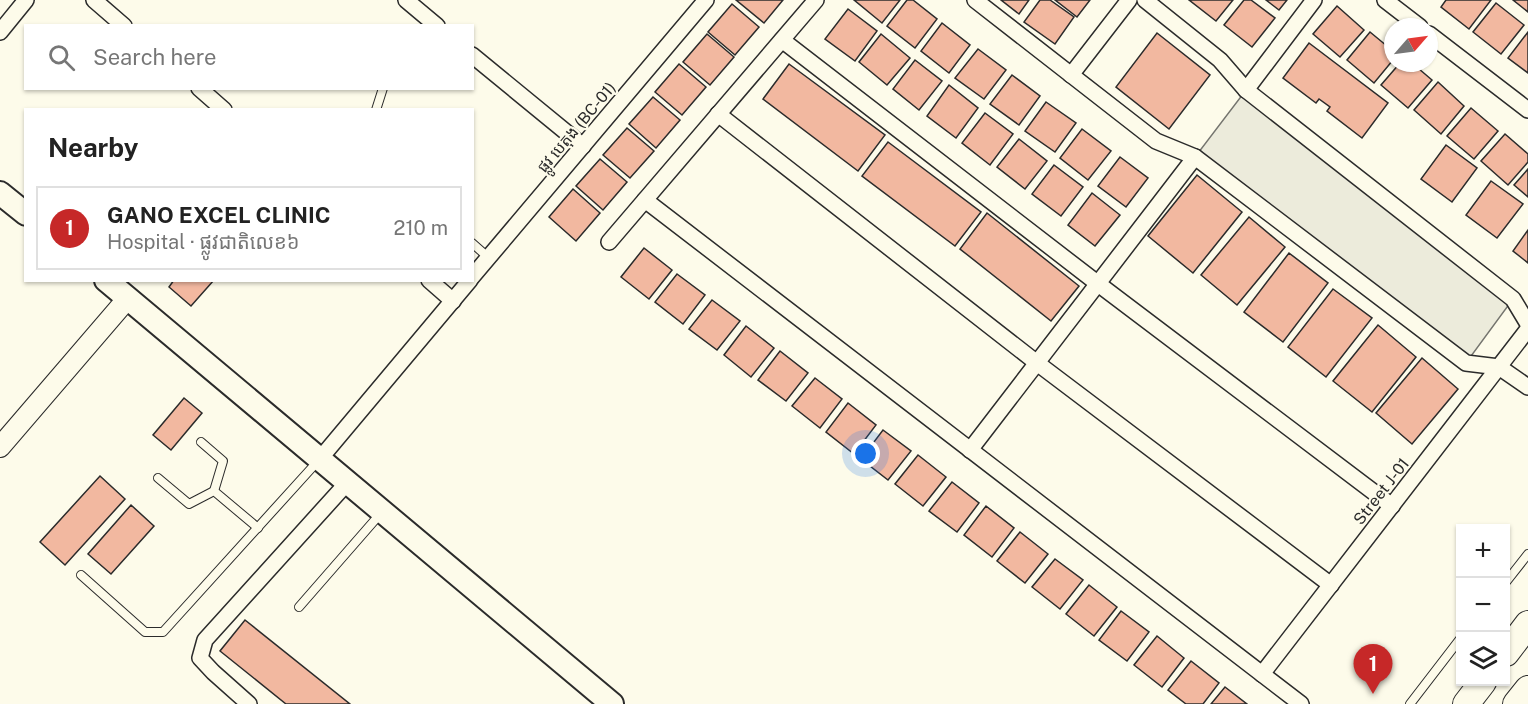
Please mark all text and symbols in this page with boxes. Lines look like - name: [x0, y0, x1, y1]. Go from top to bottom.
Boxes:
- north arrow: [1384, 18, 1438, 72]
- search box: [24, 24, 474, 90]
- icon: search: [45, 41, 78, 74]
- text: Search here: [93, 44, 217, 70]
- street label: ផ្លូវ បេតុង (BC-01): [533, 78, 623, 179]
- text: Nearby: [48, 132, 138, 163]
- text: GANO EXCEL CLINIC: [107, 202, 331, 228]
- text: 1: [65, 216, 74, 240]
- text: 210 m: [394, 216, 448, 240]
- text: Hospital · ផ្លូវជាតិលេខ៦: [107, 230, 300, 254]
- your location: [851, 439, 880, 468]
- street label: Street J-01: [1350, 454, 1413, 528]
- map controls: [1456, 524, 1510, 686]
- button: +: [1456, 524, 1510, 578]
- button: −: [1456, 578, 1510, 632]
- button: layers: [1456, 632, 1510, 686]
- pin: 1: [1354, 644, 1392, 694]

